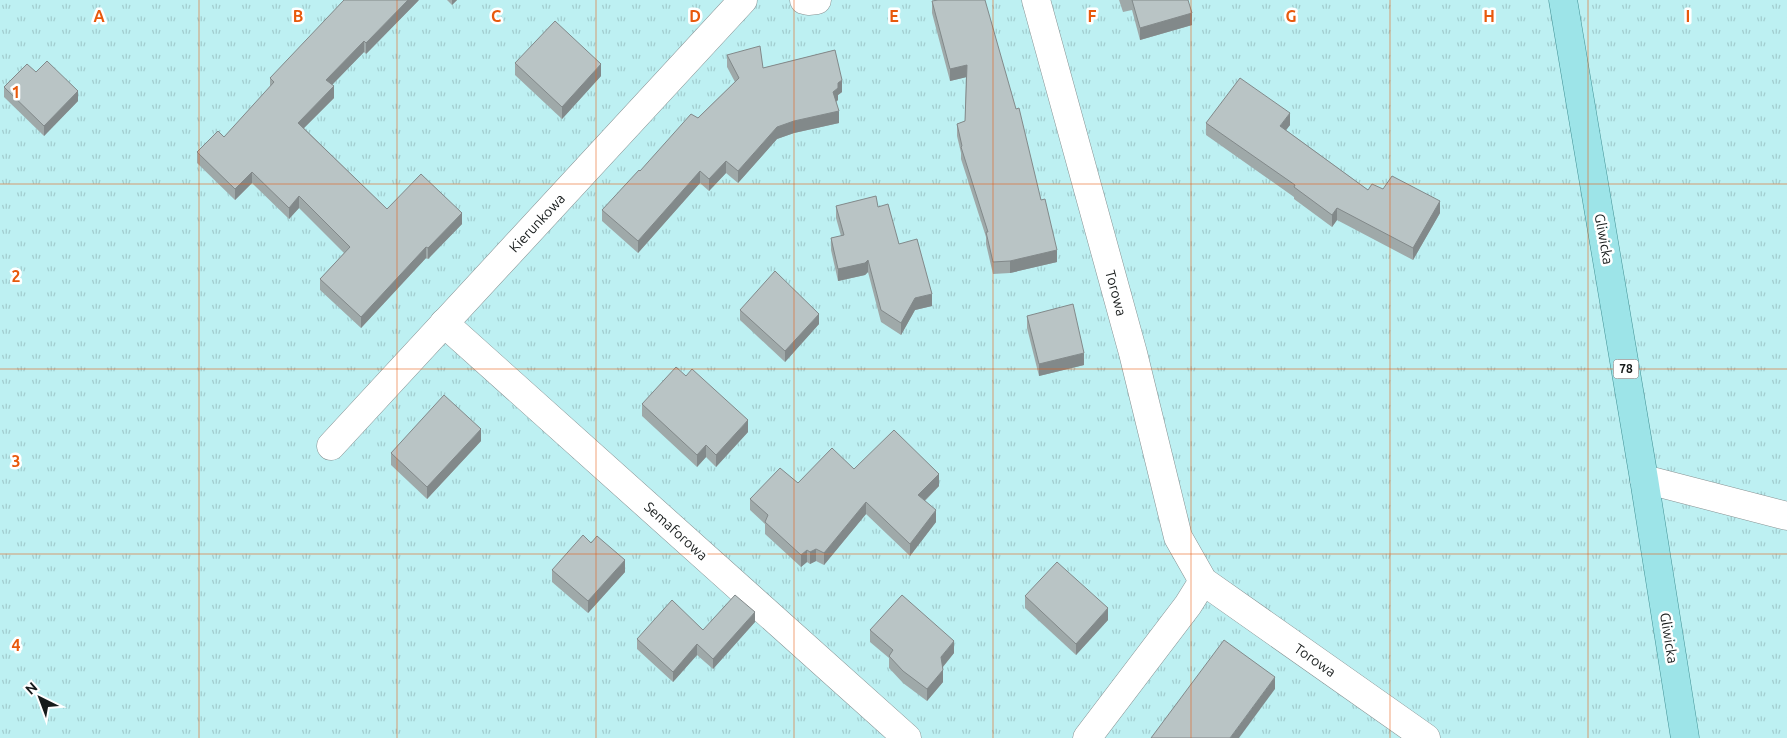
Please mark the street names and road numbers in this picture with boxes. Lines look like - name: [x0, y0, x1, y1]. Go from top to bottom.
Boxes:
- street label: Kierunkowa: [506, 190, 568, 256]
- street label: Gliwicka: [1592, 212, 1616, 266]
- street label: Torowa: [1102, 268, 1130, 318]
- road number: 78: [1614, 359, 1638, 378]
- street label: Semaforowa: [641, 498, 711, 564]
- street label: Gliwicka: [1657, 611, 1681, 665]
- street label: Torowa: [1291, 640, 1339, 680]

